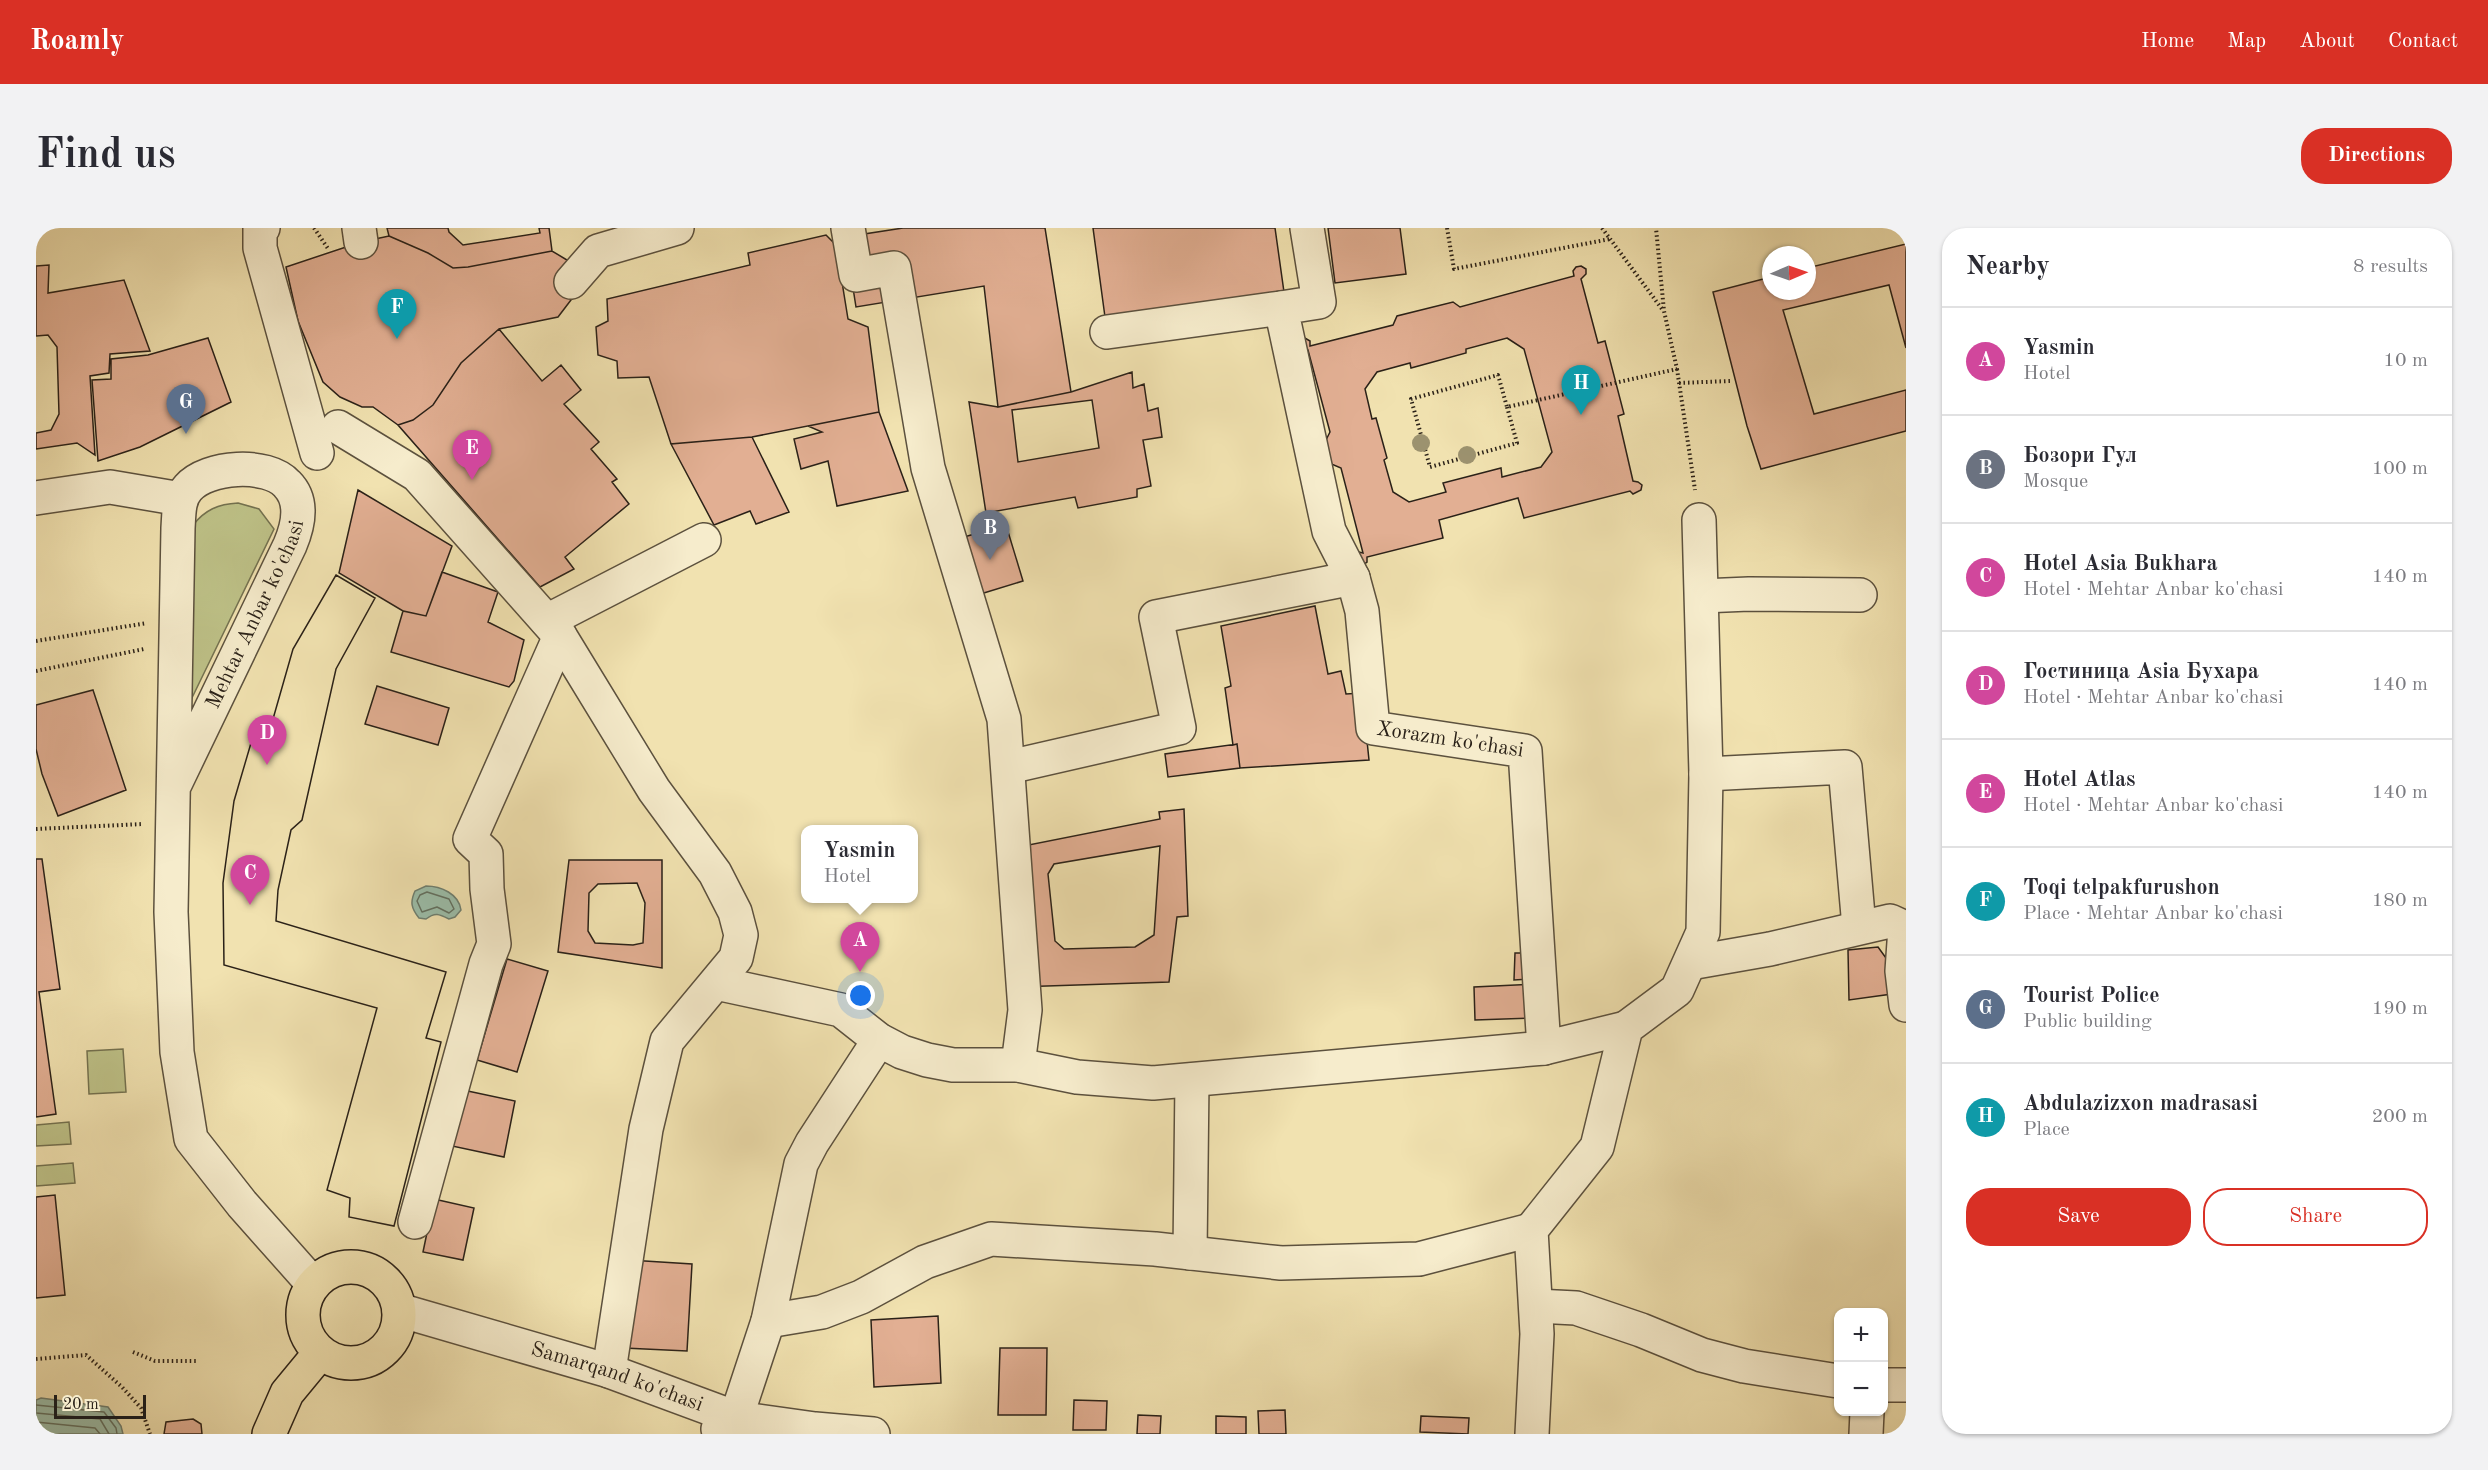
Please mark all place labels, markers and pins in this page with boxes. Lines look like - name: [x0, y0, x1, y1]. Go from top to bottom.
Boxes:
- pin: F: [378, 290, 416, 339]
- pin: H: [1562, 366, 1600, 415]
- pin: G: [166, 384, 206, 434]
- pin: E: [452, 430, 492, 480]
- pin: B: [970, 510, 1010, 560]
- pin: D: [248, 716, 286, 765]
- pin: C: [230, 856, 270, 905]
- pin: A: [840, 922, 880, 972]

